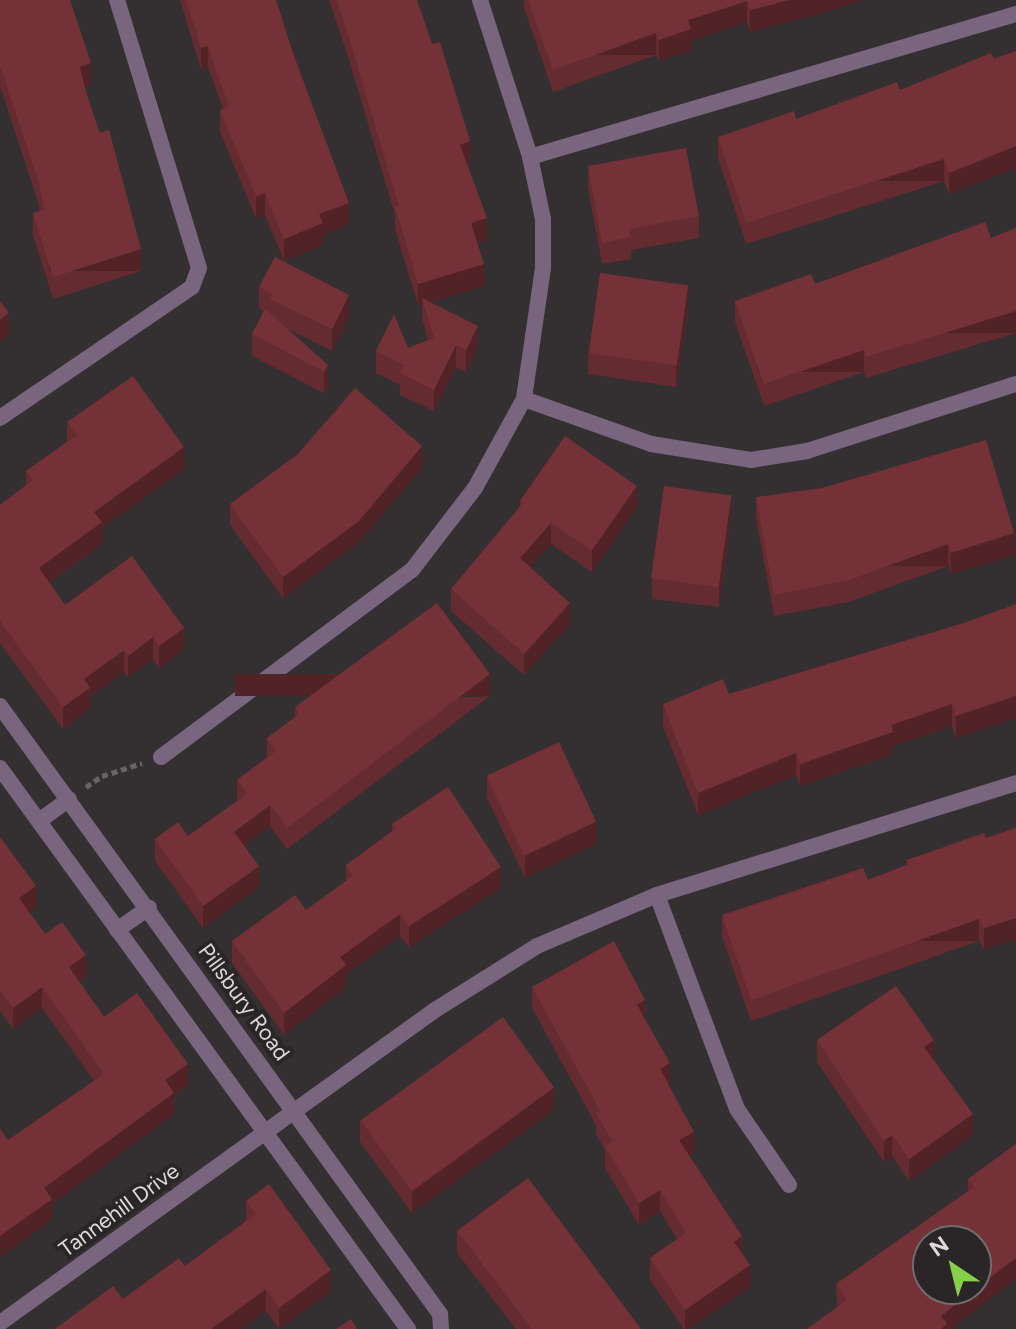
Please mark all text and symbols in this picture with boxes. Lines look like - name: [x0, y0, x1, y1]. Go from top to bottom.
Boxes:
- street label: Pillsbury Road: [193, 938, 295, 1066]
- street label: Tannehill Drive: [54, 1158, 184, 1262]
- north arrow: [912, 1225, 992, 1305]
- text: N: [924, 1231, 954, 1263]

